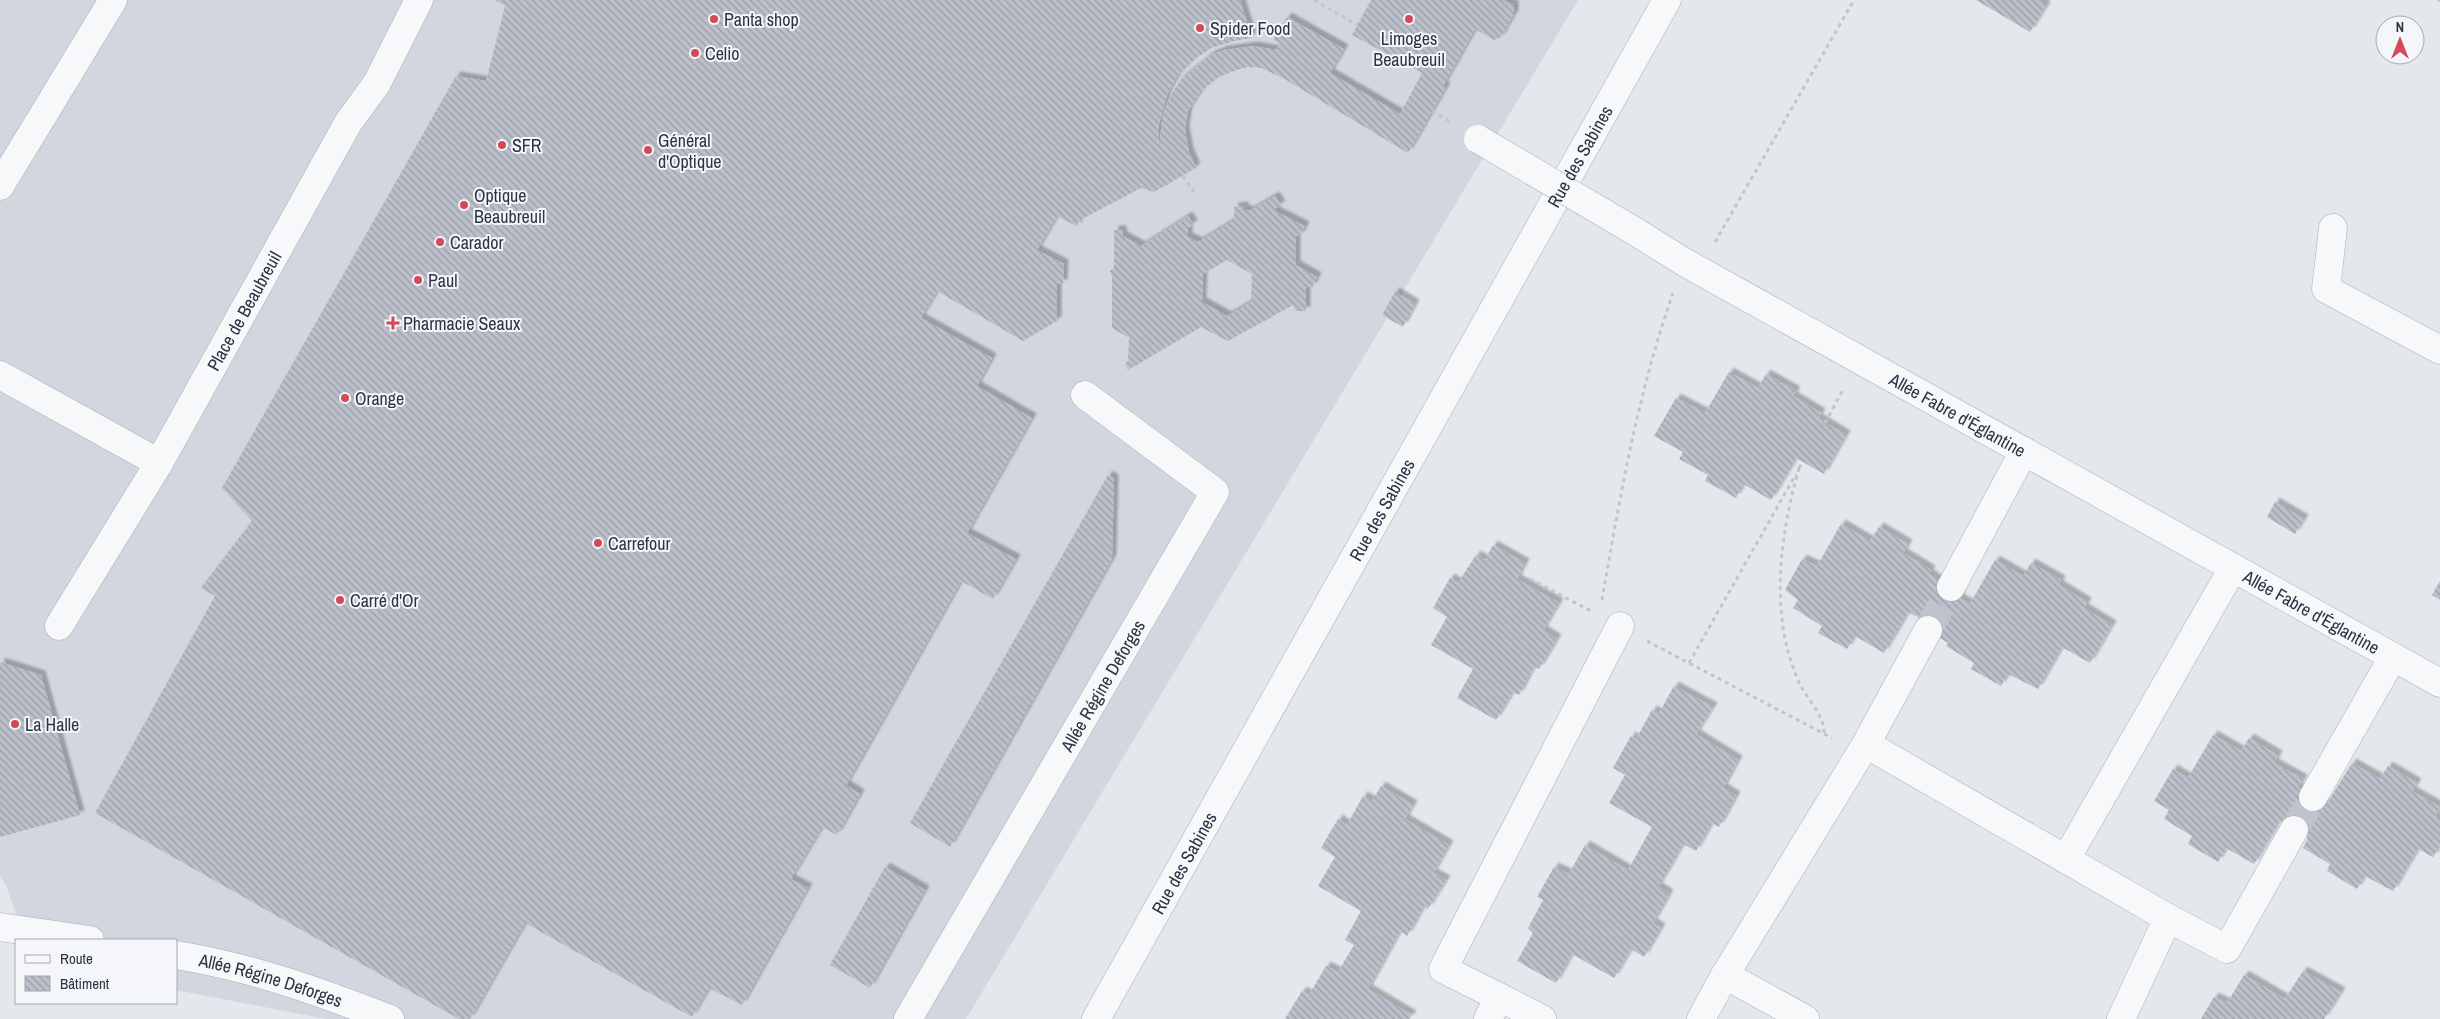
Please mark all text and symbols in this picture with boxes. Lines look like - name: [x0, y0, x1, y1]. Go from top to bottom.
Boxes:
- place label: Panta shop: [724, 7, 799, 32]
- marker: Panta shop: [708, 13, 720, 25]
- marker: Limoges Beaubreuil: [1403, 13, 1415, 25]
- north arrow: [2375, 15, 2425, 65]
- place label: Spider Food: [1210, 16, 1291, 41]
- text: N: [2396, 18, 2404, 36]
- marker: Spider Food: [1194, 22, 1206, 34]
- place label: Limoges Beaubreuil: [1373, 26, 1445, 72]
- place label: Celio: [705, 41, 739, 66]
- marker: Celio: [689, 47, 701, 59]
- street label: Rue des Sabines: [1541, 101, 1618, 212]
- place label: Général d'Optique: [658, 128, 722, 174]
- place label: SFR: [512, 133, 542, 158]
- marker: SFR: [496, 139, 508, 151]
- marker: Général d'Optique: [642, 144, 654, 156]
- place label: Optique Beaubreuil: [474, 183, 545, 229]
- marker: Optique Beaubreuil: [458, 199, 470, 211]
- place label: Carador: [450, 230, 503, 255]
- marker: Carador: [434, 236, 446, 248]
- street label: Place de Beaubreuil: [200, 246, 287, 375]
- place label: Paul: [428, 268, 458, 293]
- marker: Paul: [412, 274, 424, 286]
- place label: Pharmacie Seaux: [403, 311, 521, 336]
- marker: Pharmacie Seaux: [387, 317, 399, 329]
- street label: Allée Fabre d'Églantine: [1884, 366, 2030, 462]
- place label: Orange: [355, 386, 404, 411]
- marker: Orange: [339, 392, 351, 404]
- street label: Rue des Sabines: [1343, 454, 1420, 565]
- place label: Carrefour: [608, 531, 670, 556]
- marker: Carrefour: [592, 537, 604, 549]
- street label: Allée Fabre d'Églantine: [2238, 563, 2384, 660]
- place label: Carré d'Or: [350, 588, 419, 613]
- marker: Carré d'Or: [334, 594, 346, 606]
- street label: Allée Régine Deforges: [1054, 615, 1151, 757]
- place label: La Halle: [25, 712, 79, 737]
- marker: La Halle: [9, 718, 21, 730]
- street label: Rue des Sabines: [1145, 807, 1222, 918]
- legend: [15, 939, 178, 1004]
- street label: Allée Régine Deforges: [196, 947, 346, 1013]
- text: Route: [60, 948, 93, 969]
- text: Bâtiment: [60, 973, 110, 994]

